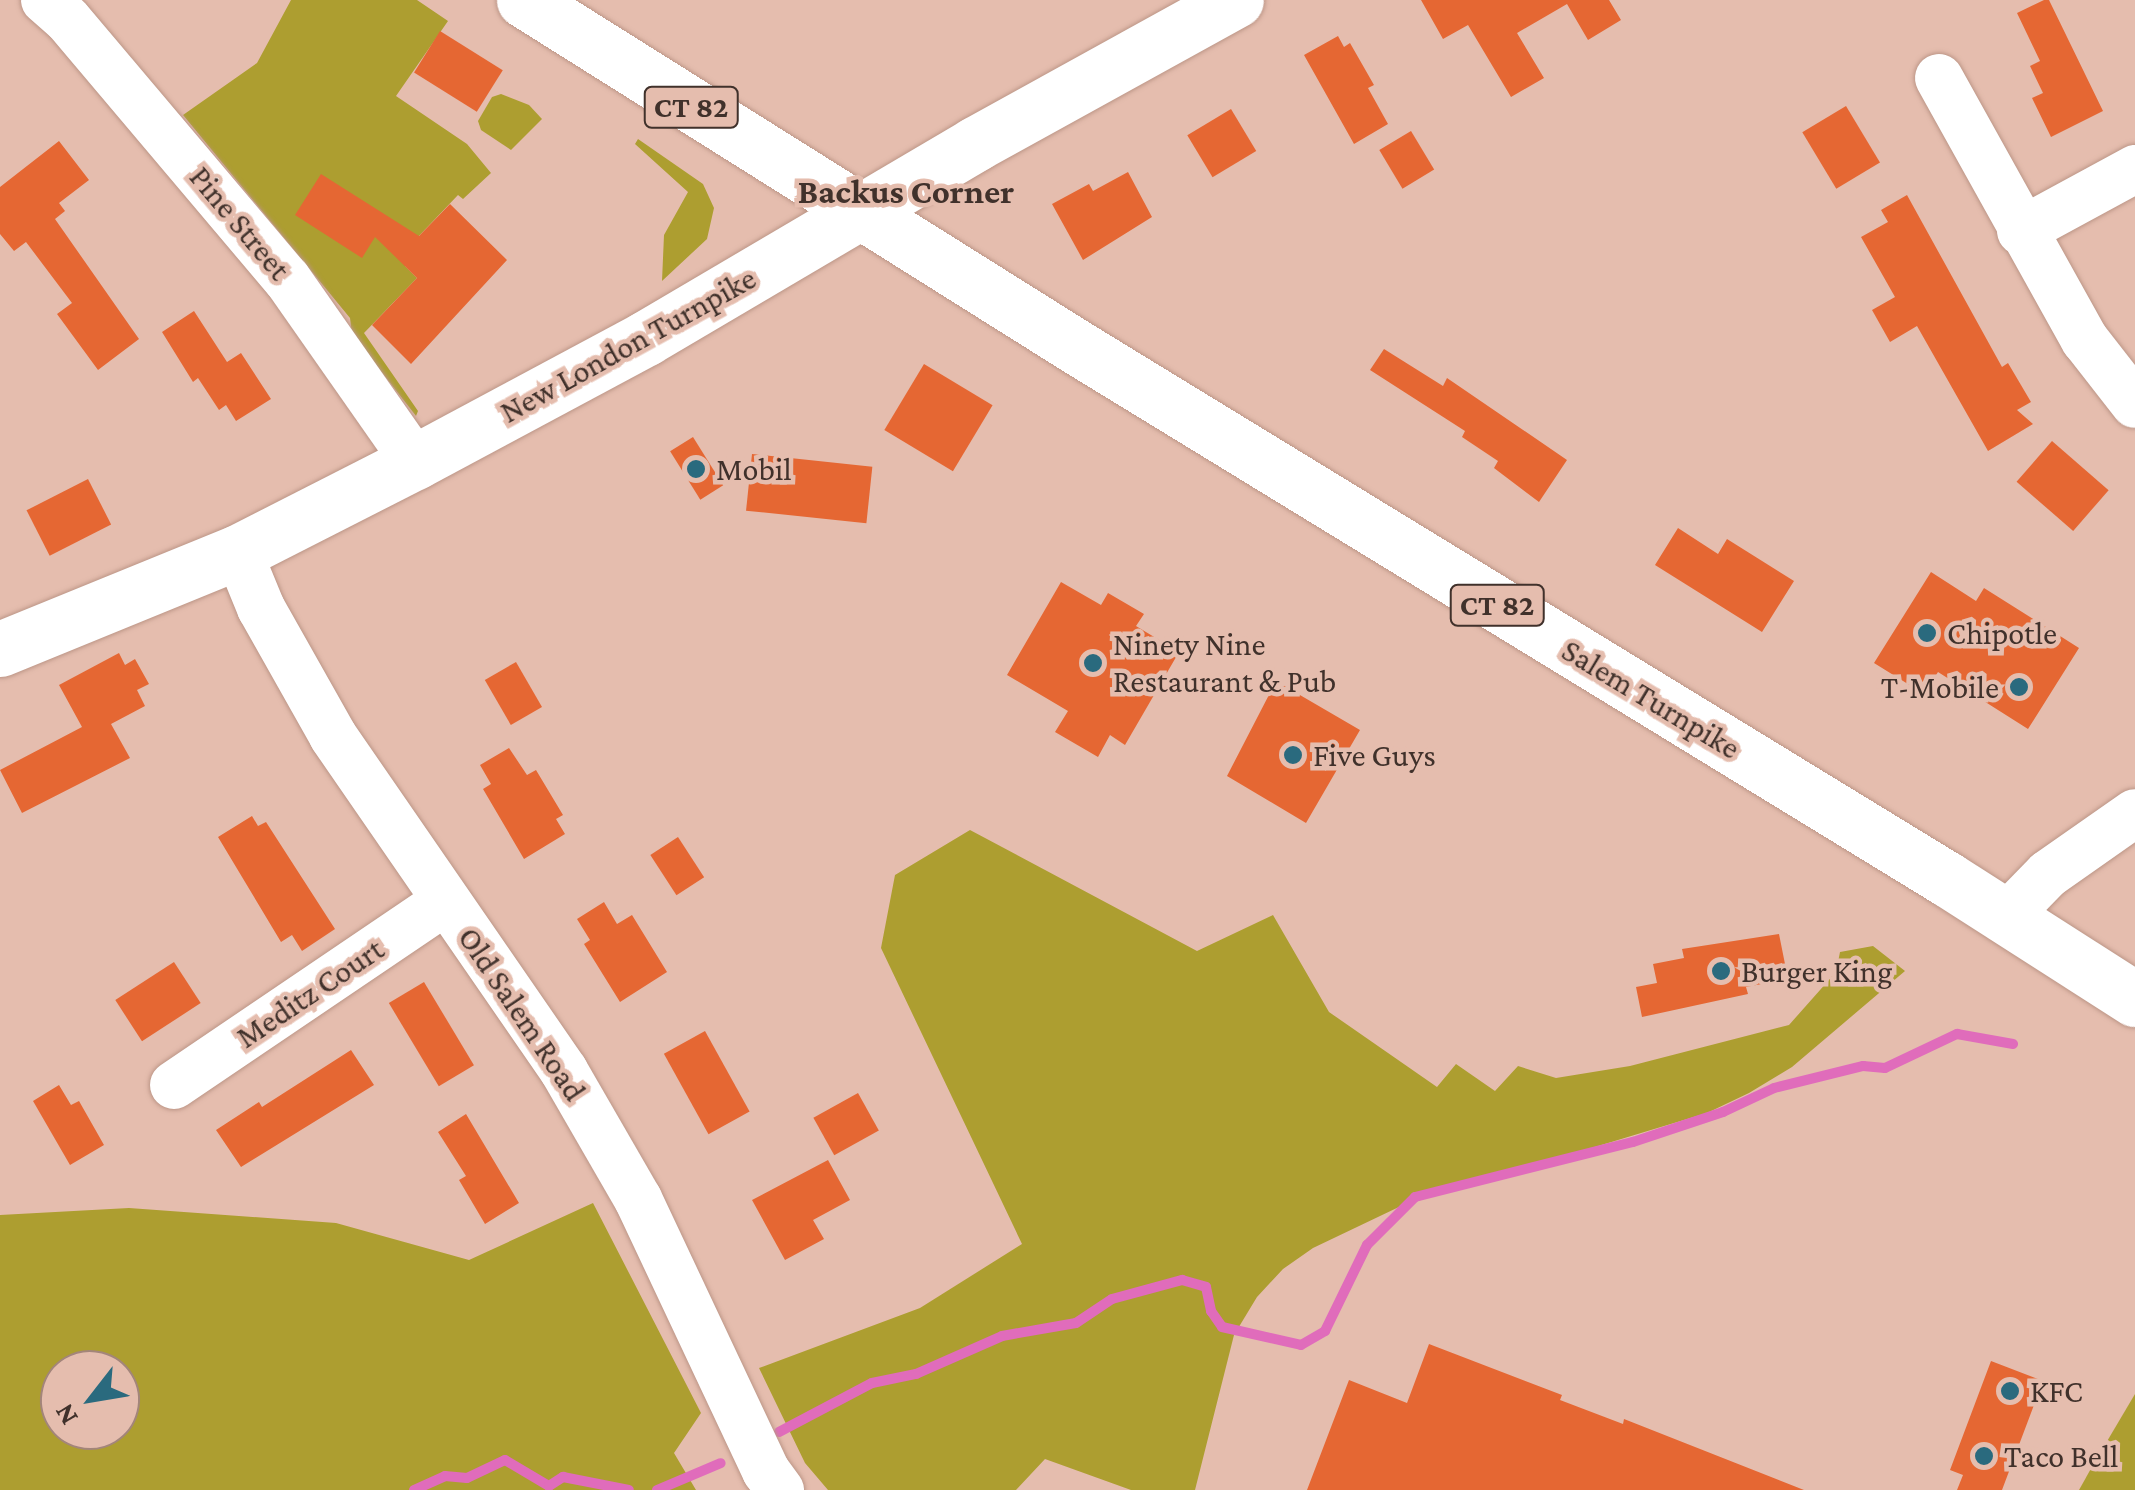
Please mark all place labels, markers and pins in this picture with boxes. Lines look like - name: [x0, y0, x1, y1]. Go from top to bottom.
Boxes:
- place label: Mobil: [716, 450, 792, 488]
- marker: Mobil: [685, 458, 707, 480]
- place label: Chipotle: [1947, 614, 2057, 652]
- marker: Chipotle: [1916, 622, 1938, 644]
- place label: Ninety Nine Restaurant & Pub: [1113, 626, 1336, 701]
- marker: Ninety Nine Restaurant & Pub: [1082, 652, 1104, 674]
- place label: T-Mobile: [1881, 668, 1999, 706]
- marker: T-Mobile: [2008, 676, 2030, 698]
- place label: Five Guys: [1313, 736, 1436, 774]
- marker: Five Guys: [1282, 744, 1304, 766]
- place label: Burger King: [1741, 952, 1892, 990]
- marker: Burger King: [1710, 960, 1732, 982]
- place label: KFC: [2030, 1372, 2083, 1410]
- marker: KFC: [1999, 1380, 2021, 1402]
- place label: Taco Bell: [2004, 1437, 2118, 1475]
- marker: Taco Bell: [1973, 1445, 1995, 1467]

